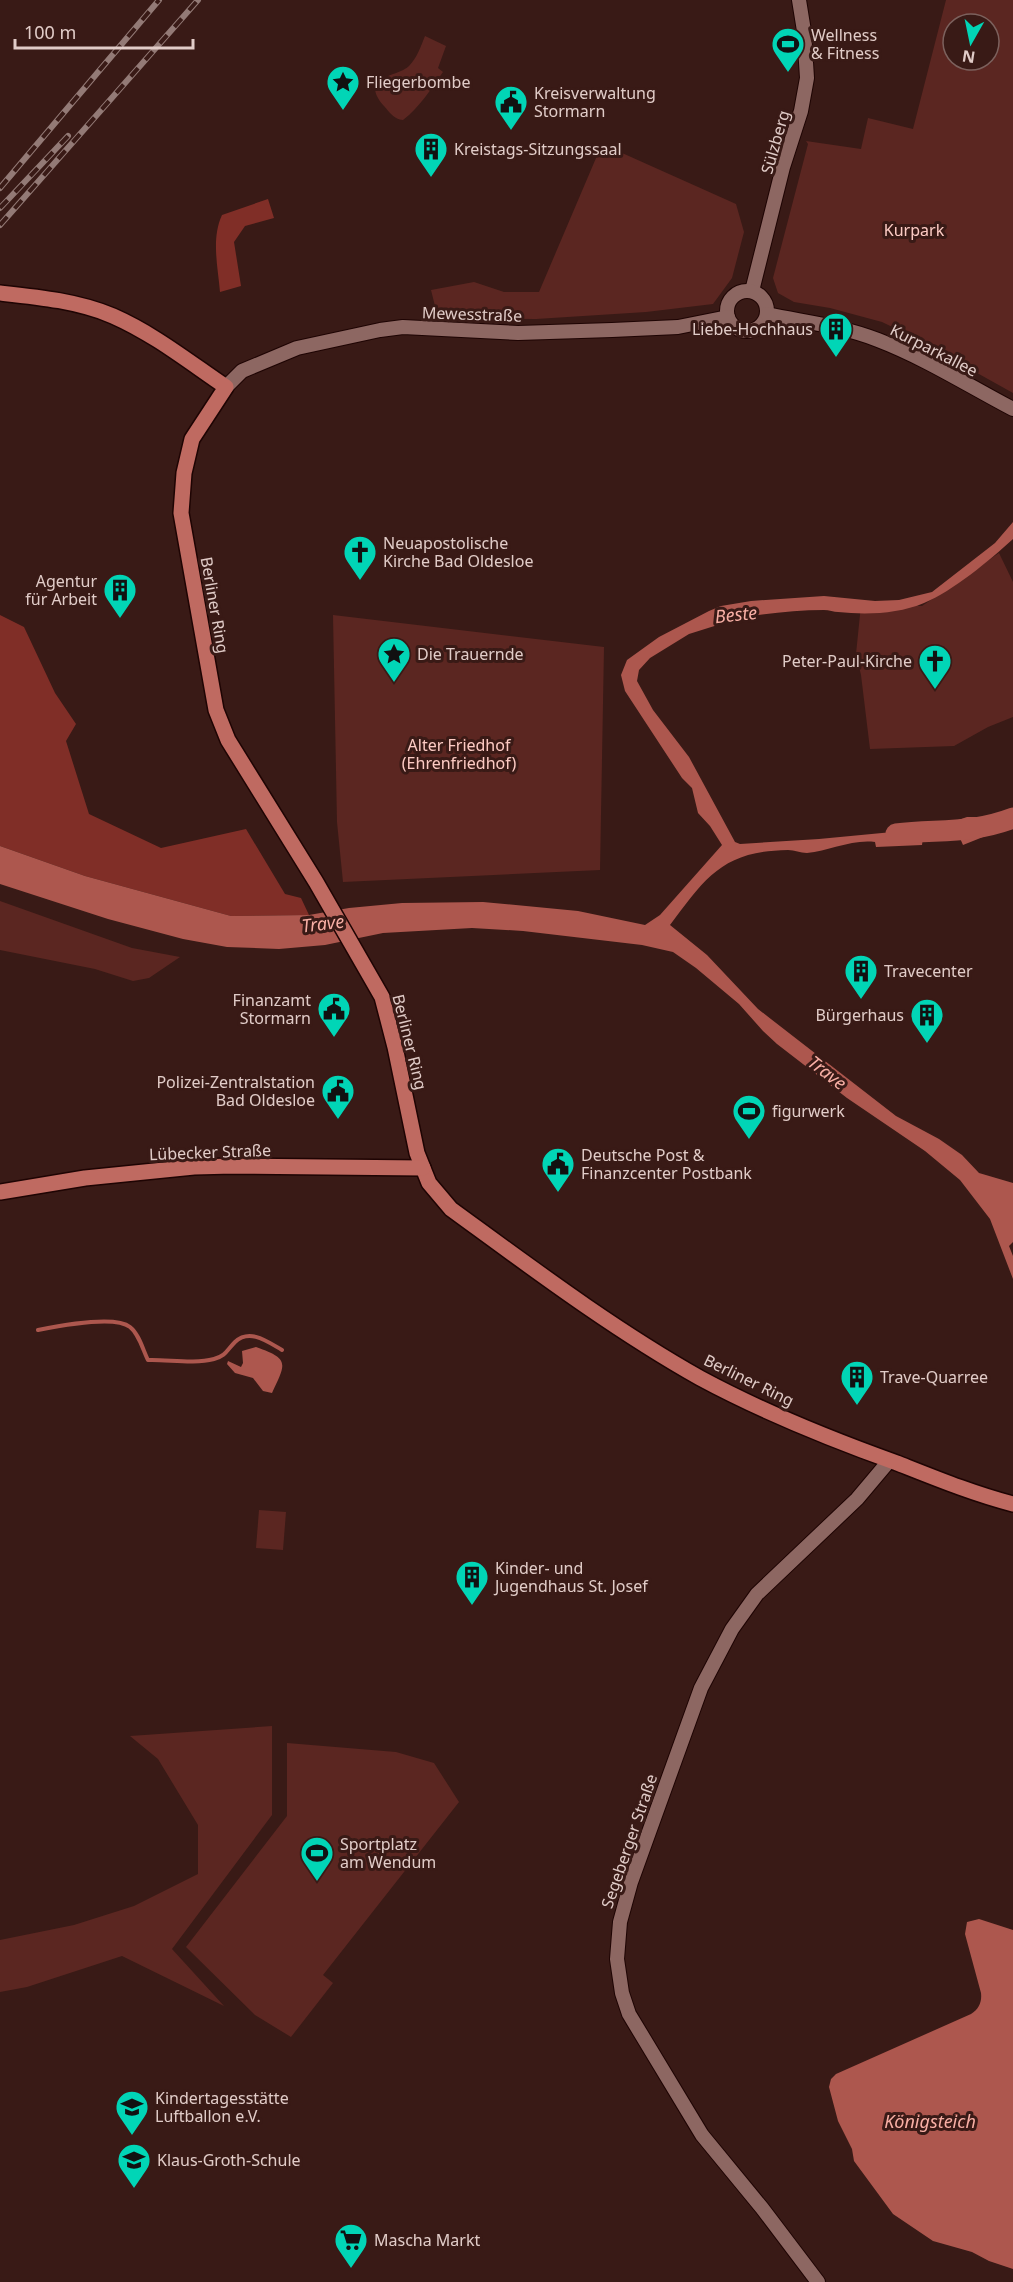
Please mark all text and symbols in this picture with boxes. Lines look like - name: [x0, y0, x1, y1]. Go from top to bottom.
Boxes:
- scale bar: [15, 12, 194, 50]
- north arrow: [941, 12, 1001, 72]
- text: 100 m: [24, 20, 76, 44]
- place label: Wellness & Fitness: [811, 24, 879, 64]
- sports icon: Wellness & Fitness: [770, 26, 806, 73]
- text: N: [961, 45, 977, 69]
- place icon: Fliegerbombe: [325, 64, 361, 111]
- place label: Fliegerbombe: [366, 71, 470, 93]
- place label: Kreisverwaltung Stormarn: [534, 82, 656, 122]
- public building icon: Kreisverwaltung Stormarn: [493, 84, 529, 131]
- street label: Sülzberg: [755, 107, 795, 177]
- building icon: Kreistags-Sitzungssaal: [413, 131, 449, 178]
- place label: Kreistags-Sitzungssaal: [454, 138, 622, 160]
- park label: Kurpark: [884, 219, 945, 241]
- street label: Mewesstraße: [421, 301, 523, 327]
- building icon: Liebe-Hochhaus: [818, 311, 854, 358]
- place label: Liebe-Hochhaus: [692, 318, 813, 340]
- street label: Kurparkallee: [886, 318, 982, 382]
- place label: Neuapostolische Kirche Bad Oldesloe: [383, 532, 533, 572]
- church icon: Neuapostolische Kirche Bad Oldesloe: [342, 534, 378, 581]
- street label: Berliner Ring: [196, 555, 234, 655]
- place label: Agentur für Arbeit: [25, 570, 97, 610]
- building icon: Agentur für Arbeit: [102, 572, 138, 619]
- water label: Beste: [713, 600, 758, 628]
- place icon: Die Trauernde: [376, 636, 412, 683]
- place label: Die Trauernde: [417, 643, 524, 665]
- church icon: Peter-Paul-Kirche: [917, 643, 953, 690]
- place label: Peter-Paul-Kirche: [782, 650, 912, 672]
- park label: Alter Friedhof (Ehrenfriedhof): [402, 734, 516, 774]
- water label: Trave: [300, 909, 345, 938]
- building icon: Travecenter: [843, 953, 879, 1000]
- place label: Travecenter: [884, 960, 973, 982]
- place label: Finanzamt Stormarn: [233, 989, 311, 1029]
- public building icon: Finanzamt Stormarn: [316, 991, 352, 1038]
- street label: Berliner Ring: [387, 992, 433, 1092]
- building icon: Bürgerhaus: [909, 997, 945, 1044]
- place label: Bürgerhaus: [815, 1004, 904, 1026]
- water label: Trave: [803, 1050, 852, 1095]
- place label: Polizei-Zentralstation Bad Oldesloe: [156, 1071, 315, 1111]
- public building icon: Polizei-Zentralstation Bad Oldesloe: [320, 1073, 356, 1120]
- sports icon: figurwerk: [731, 1093, 767, 1140]
- place label: figurwerk: [772, 1100, 845, 1122]
- street label: Lübecker Straße: [149, 1139, 271, 1165]
- place label: Deutsche Post & Finanzcenter Postbank: [581, 1144, 752, 1184]
- public building icon: Deutsche Post & Finanzcenter Postbank: [540, 1146, 576, 1193]
- street label: Berliner Ring: [700, 1349, 798, 1411]
- building icon: Trave-Quarree: [839, 1359, 875, 1406]
- place label: Trave-Quarree: [880, 1366, 988, 1388]
- place label: Kinder- und Jugendhaus St. Josef: [493, 1557, 649, 1597]
- building icon: Kinder- und Jugendhaus St. Josef: [454, 1559, 490, 1606]
- street label: Segeberger Straße: [596, 1771, 662, 1911]
- place label: Sportplatz am Wendum: [340, 1833, 436, 1873]
- sports icon: Sportplatz am Wendum: [299, 1835, 335, 1882]
- place label: Kindertagesstätte Luftballon e.V.: [155, 2087, 289, 2127]
- school or university icon: Kindertagesstätte Luftballon e.V.: [114, 2089, 150, 2136]
- water label: Königsteich: [884, 2109, 976, 2133]
- school or university icon: Klaus-Groth-Schule: [116, 2142, 152, 2189]
- place label: Klaus-Groth-Schule: [157, 2149, 301, 2171]
- supermarket icon: Mascha Markt: [333, 2222, 369, 2269]
- place label: Mascha Markt: [374, 2229, 480, 2251]

